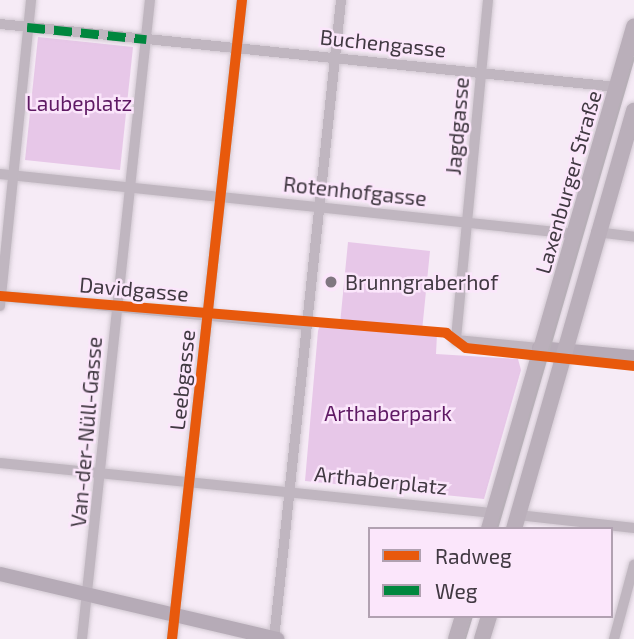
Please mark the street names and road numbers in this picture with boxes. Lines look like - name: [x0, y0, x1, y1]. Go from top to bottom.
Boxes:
- street label: Buchengasse: [319, 24, 447, 62]
- street label: Jagdgasse: [440, 76, 474, 176]
- street label: Laxenburger Straße: [530, 87, 606, 277]
- street label: Rotenhofgasse: [282, 171, 428, 211]
- street label: Davidgasse: [78, 272, 190, 306]
- street label: Leebgasse: [164, 328, 200, 432]
- street label: Van-der-Nüll-Gasse: [65, 336, 107, 528]
- street label: Arthaberplatz: [313, 460, 449, 500]

